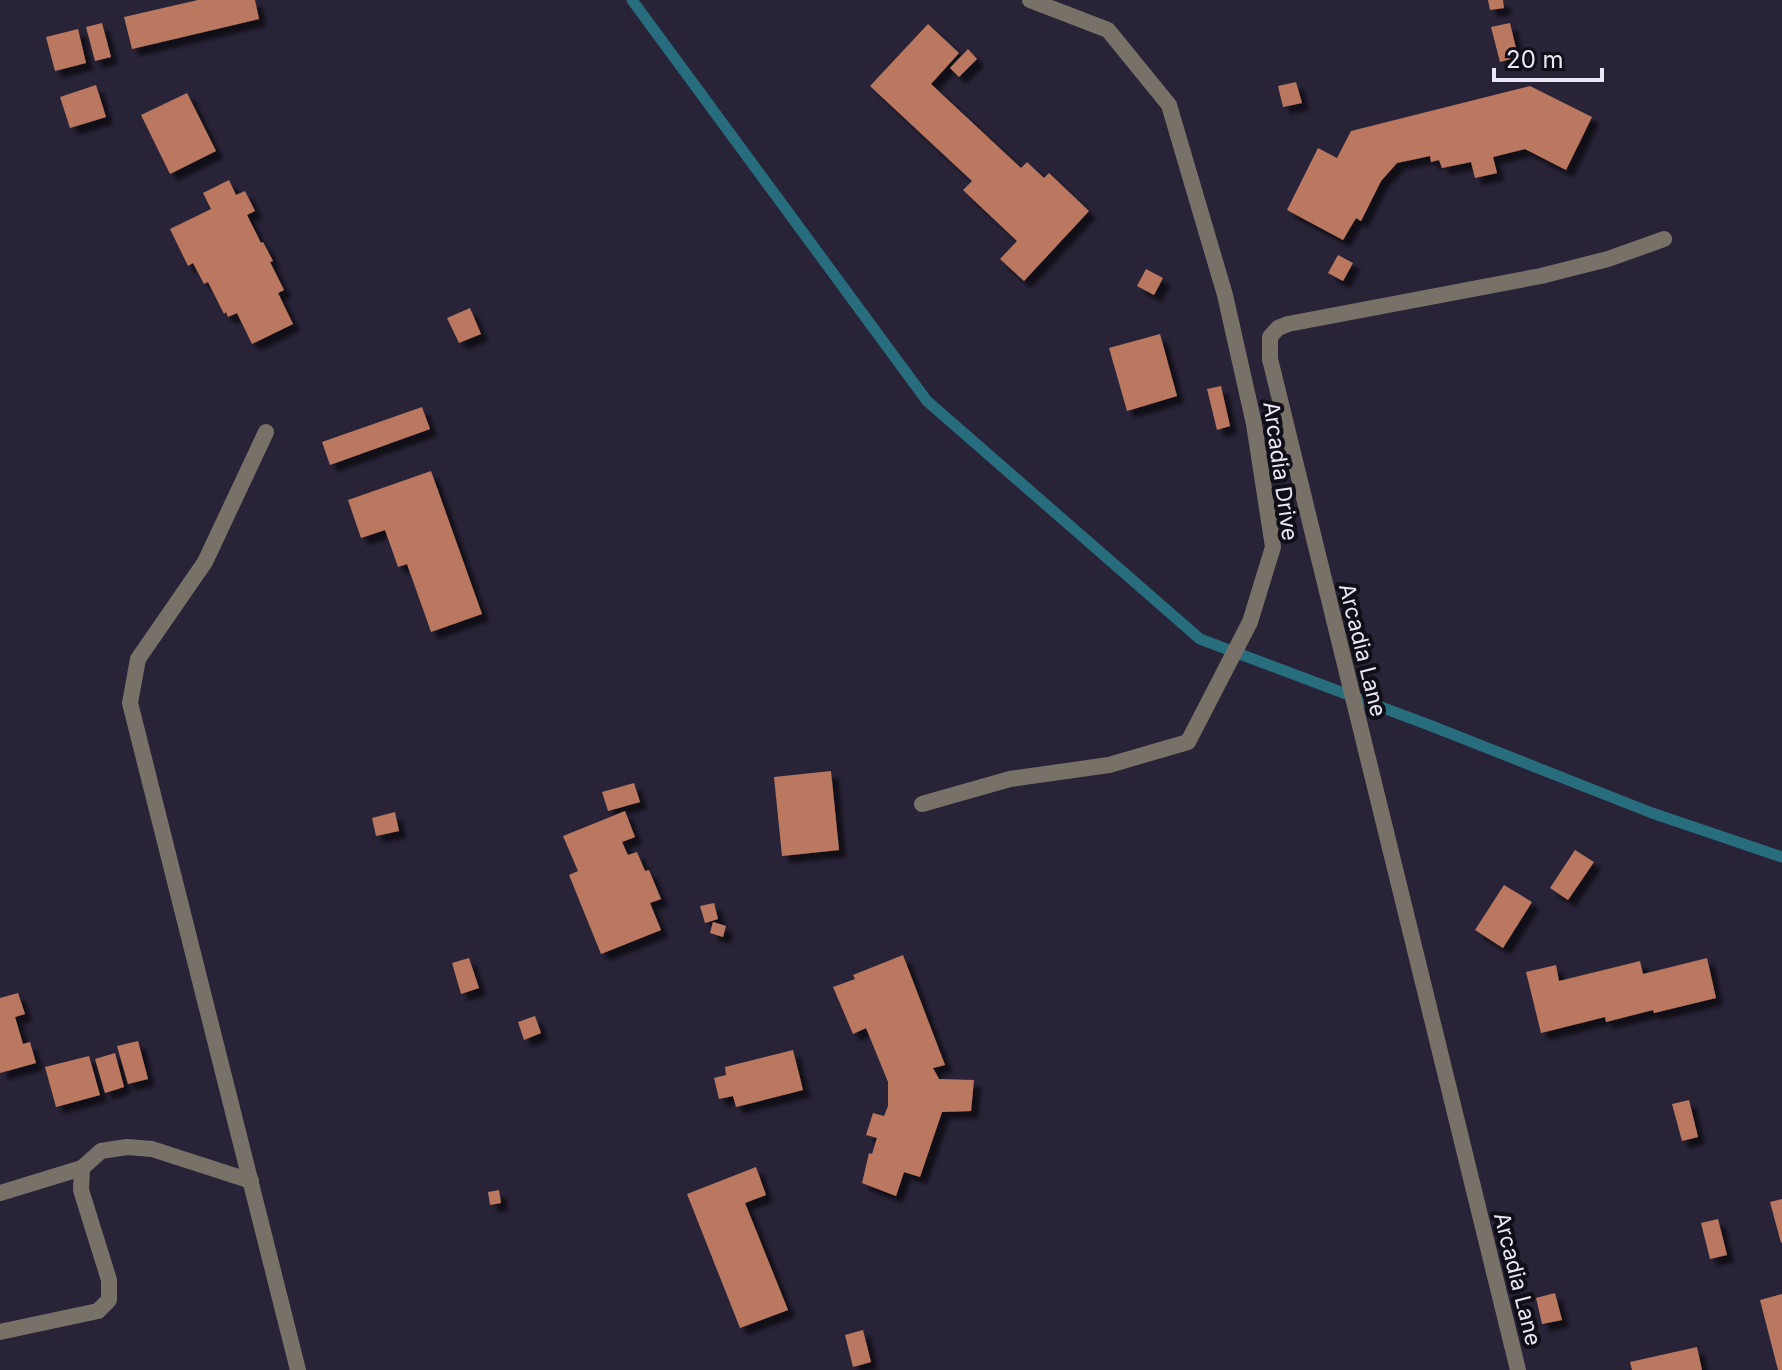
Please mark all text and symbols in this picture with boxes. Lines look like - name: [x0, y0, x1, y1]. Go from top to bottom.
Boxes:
- scale bar: [1494, 32, 1602, 82]
- text: 20 m: [1506, 45, 1564, 74]
- street label: Arcadia Drive: [1258, 400, 1304, 542]
- street label: Arcadia Lane: [1334, 581, 1392, 719]
- street label: Arcadia Lane: [1489, 1210, 1547, 1348]

